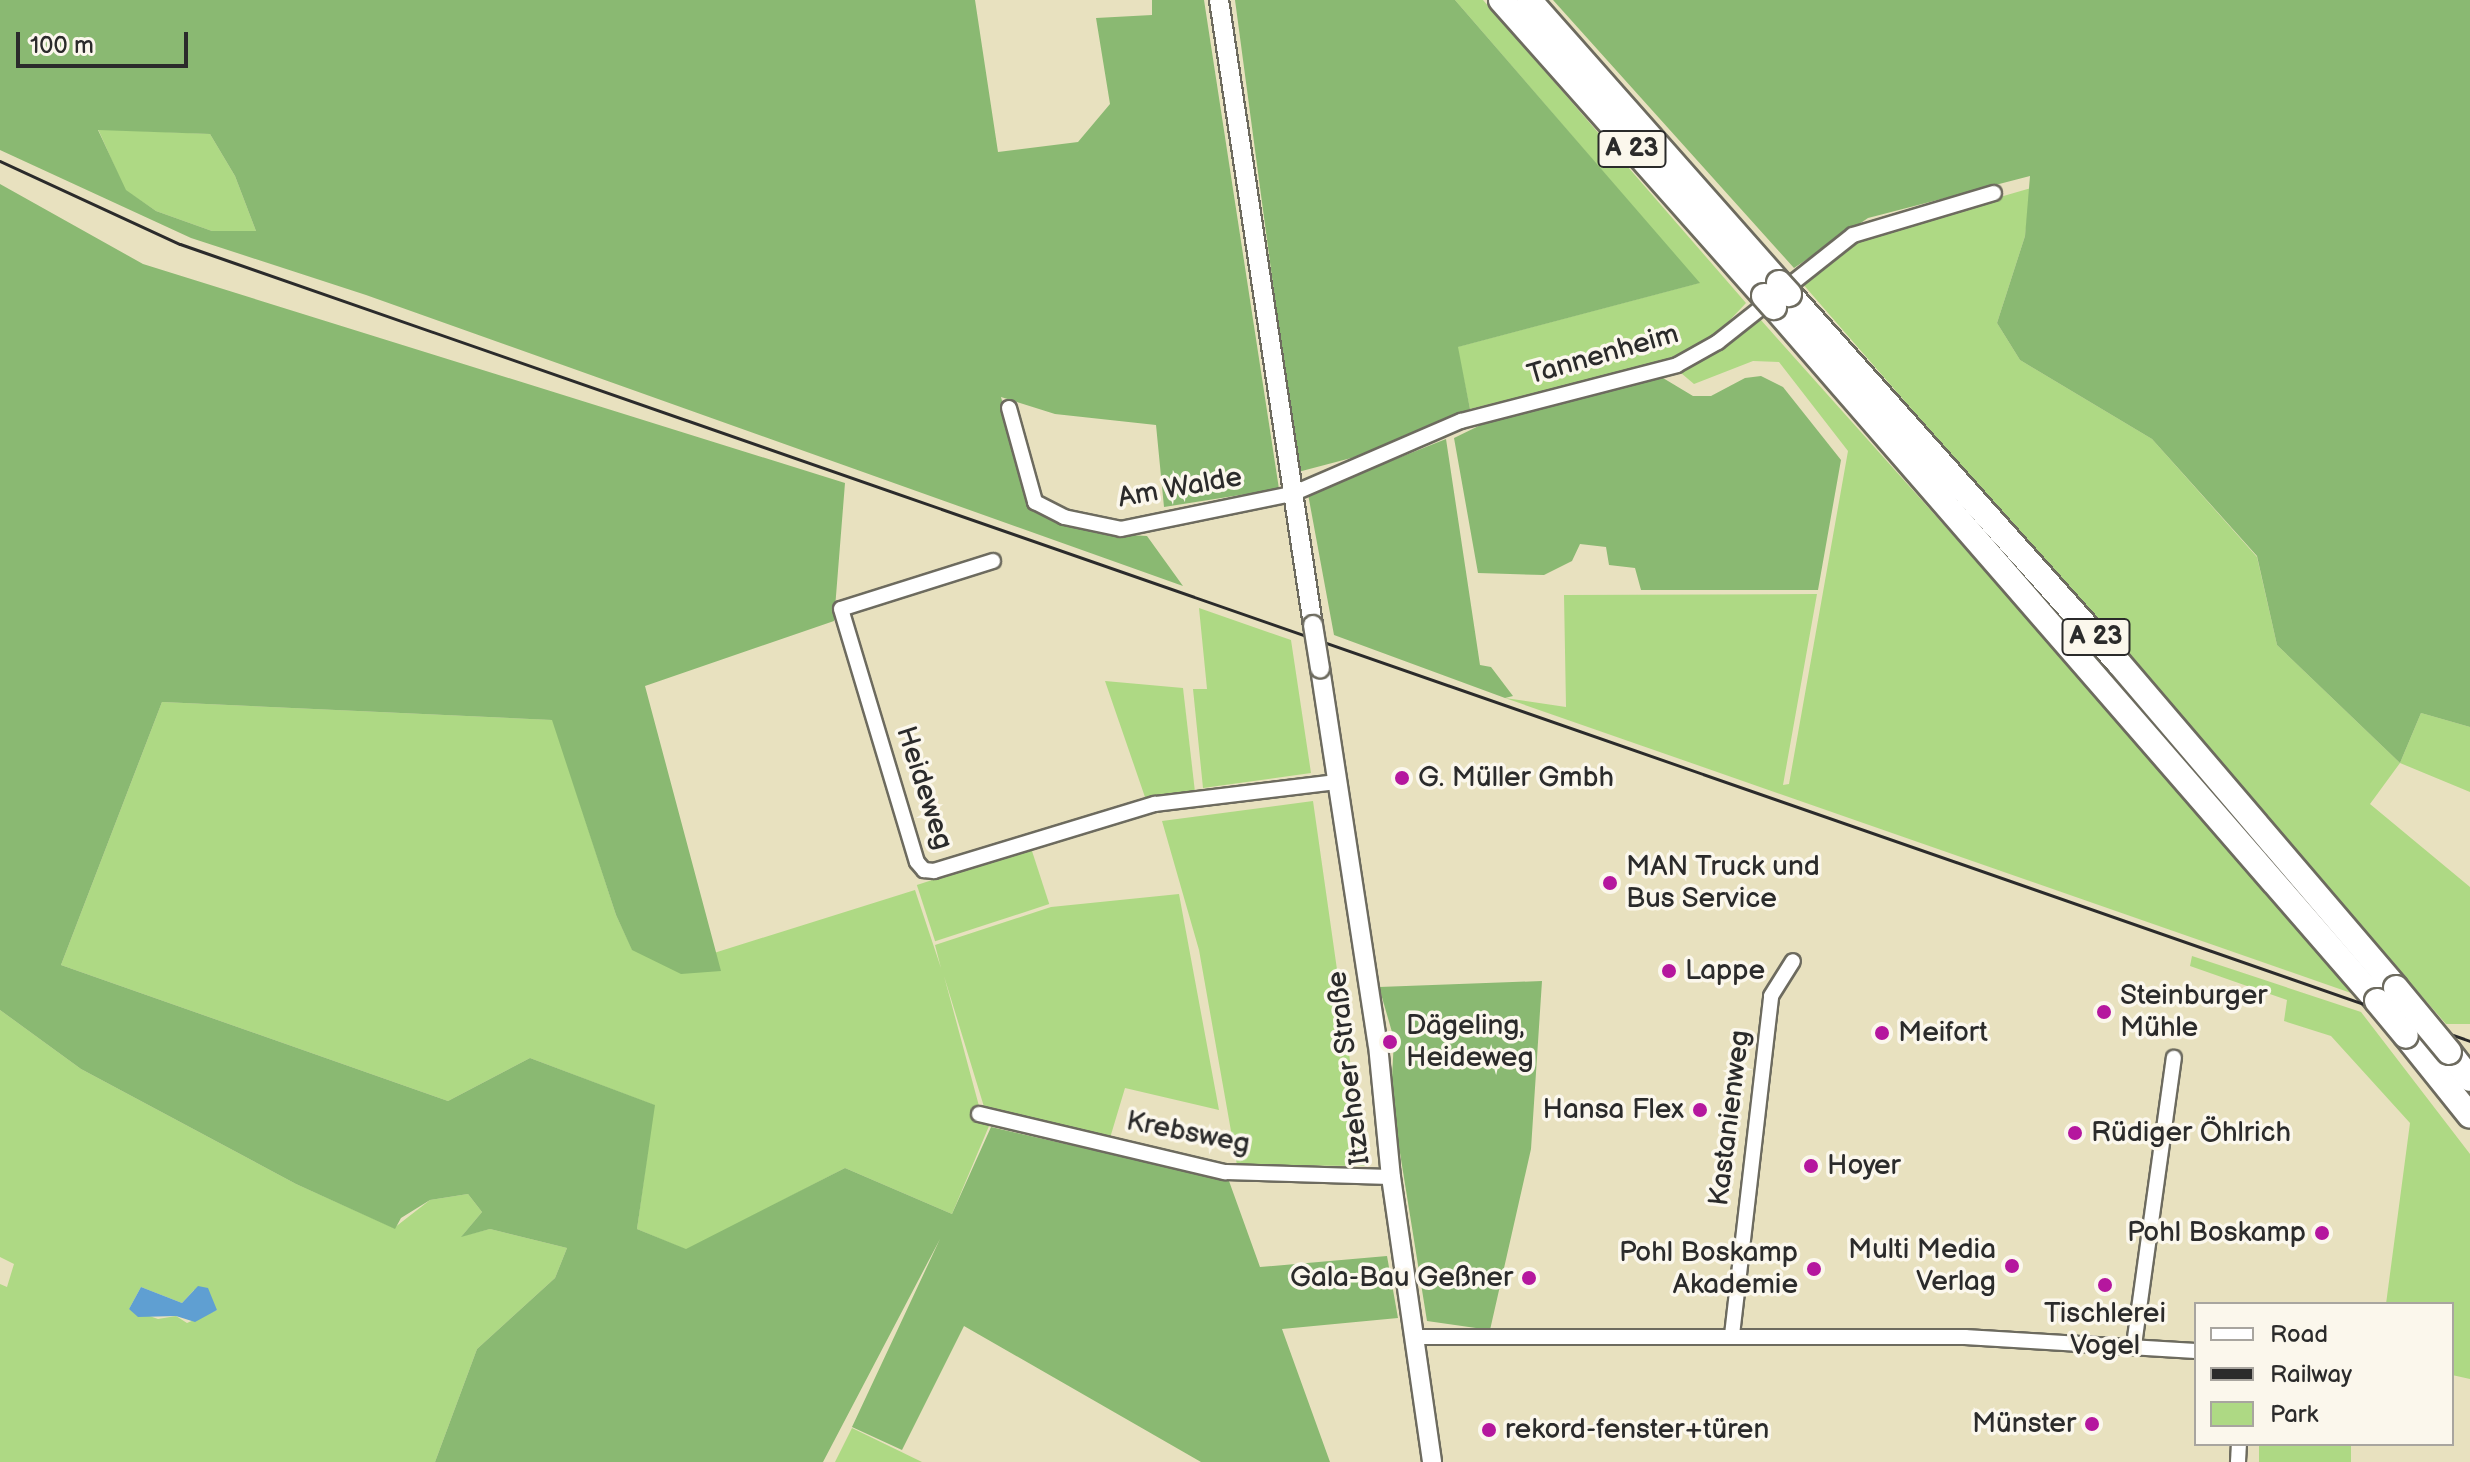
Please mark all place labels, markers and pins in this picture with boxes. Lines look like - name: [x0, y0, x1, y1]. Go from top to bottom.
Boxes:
- place label: G. Müller Gmbh: [1418, 761, 1614, 795]
- marker: G. Müller Gmbh: [1393, 769, 1411, 787]
- place label: MAN Truck und Bus Service: [1626, 850, 1821, 916]
- marker: MAN Truck und Bus Service: [1601, 874, 1619, 892]
- place label: Lappe: [1685, 954, 1765, 988]
- marker: Lappe: [1660, 962, 1678, 980]
- place label: Steinburger Mühle: [2120, 979, 2267, 1045]
- marker: Steinburger Mühle: [2095, 1003, 2113, 1021]
- place label: Dägeling, Heideweg: [1406, 1009, 1534, 1075]
- place label: Meifort: [1898, 1016, 1988, 1050]
- marker: Meifort: [1873, 1024, 1891, 1042]
- marker: Dägeling, Heideweg: [1381, 1033, 1399, 1051]
- place label: Hansa Flex: [1543, 1093, 1684, 1127]
- marker: Hansa Flex: [1691, 1101, 1709, 1119]
- place label: Rüdiger Öhlrich: [2091, 1116, 2291, 1150]
- marker: Rüdiger Öhlrich: [2066, 1124, 2084, 1142]
- place label: Hoyer: [1827, 1149, 1901, 1183]
- marker: Hoyer: [1802, 1157, 1820, 1175]
- place label: Pohl Boskamp: [2127, 1216, 2306, 1250]
- marker: Pohl Boskamp: [2313, 1224, 2331, 1242]
- place label: Multi Media Verlag: [1848, 1233, 1996, 1299]
- place label: Pohl Boskamp Akademie: [1619, 1236, 1798, 1302]
- marker: Multi Media Verlag: [2003, 1257, 2021, 1275]
- marker: Pohl Boskamp Akademie: [1805, 1260, 1823, 1278]
- place label: Gala-Bau Geßner: [1290, 1261, 1513, 1295]
- marker: Gala-Bau Geßner: [1520, 1269, 1538, 1287]
- marker: Tischlerei Vogel: [2096, 1276, 2114, 1294]
- place label: Tischlerei Vogel: [2044, 1297, 2166, 1363]
- place label: Münster: [1972, 1407, 2076, 1441]
- place label: rekord-fenster+türen: [1505, 1413, 1769, 1447]
- marker: Münster: [2083, 1415, 2101, 1433]
- marker: rekord-fenster+türen: [1480, 1421, 1498, 1439]

